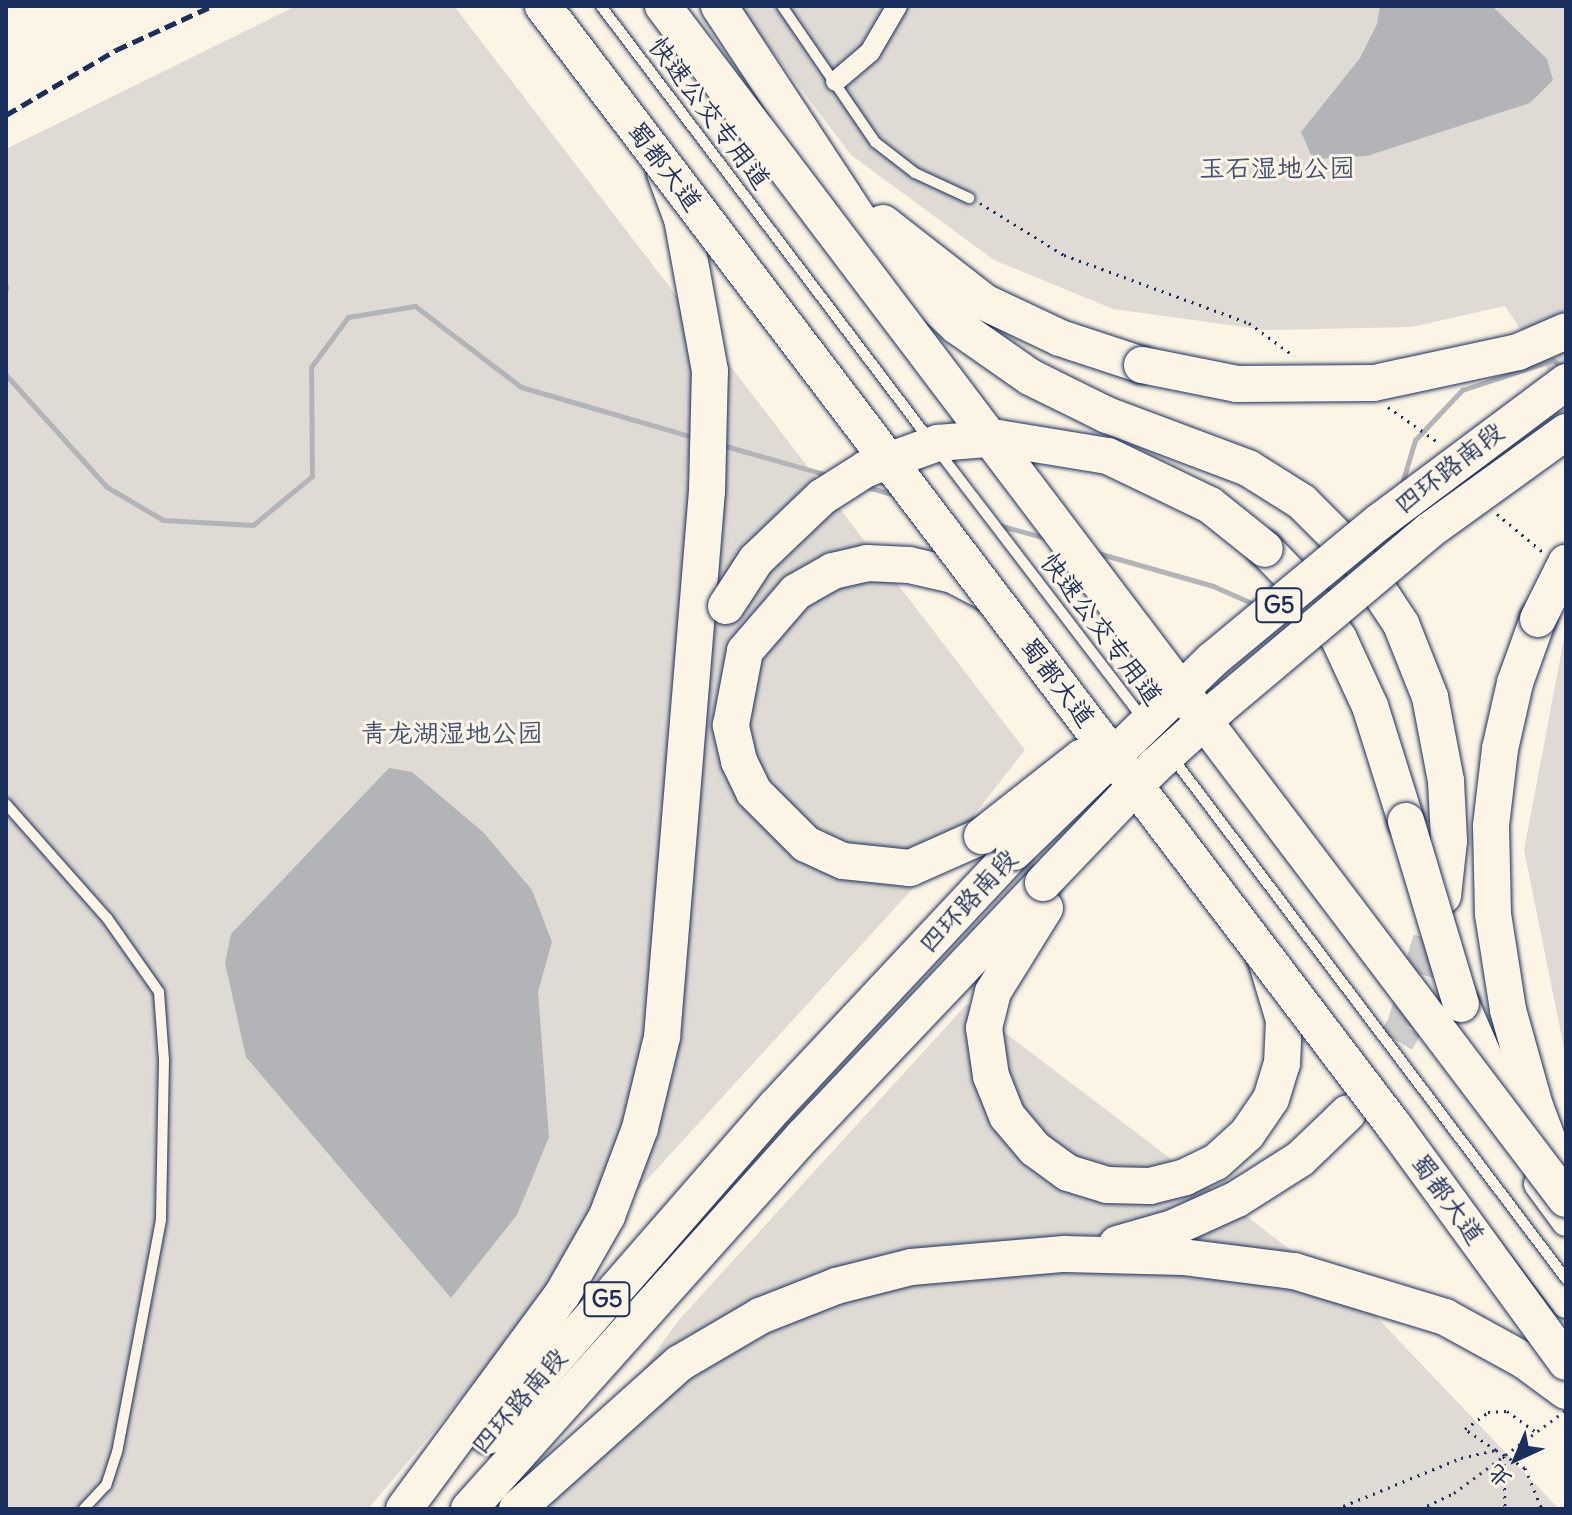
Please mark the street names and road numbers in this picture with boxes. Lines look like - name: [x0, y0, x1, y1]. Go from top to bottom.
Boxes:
- street label: 快速公交专用道: [643, 31, 777, 195]
- street label: 蜀都大道: [621, 115, 709, 217]
- street label: 四环路南段: [1388, 416, 1510, 520]
- street label: 快速公交专用道: [1035, 547, 1169, 711]
- road number: G5: [1255, 585, 1303, 625]
- street label: 蜀都大道: [1014, 631, 1102, 733]
- street label: 四环路南段: [912, 843, 1024, 959]
- street label: 蜀都大道: [1405, 1148, 1491, 1250]
- road number: G5: [583, 1279, 631, 1319]
- street label: 四环路南段: [465, 1342, 573, 1460]

